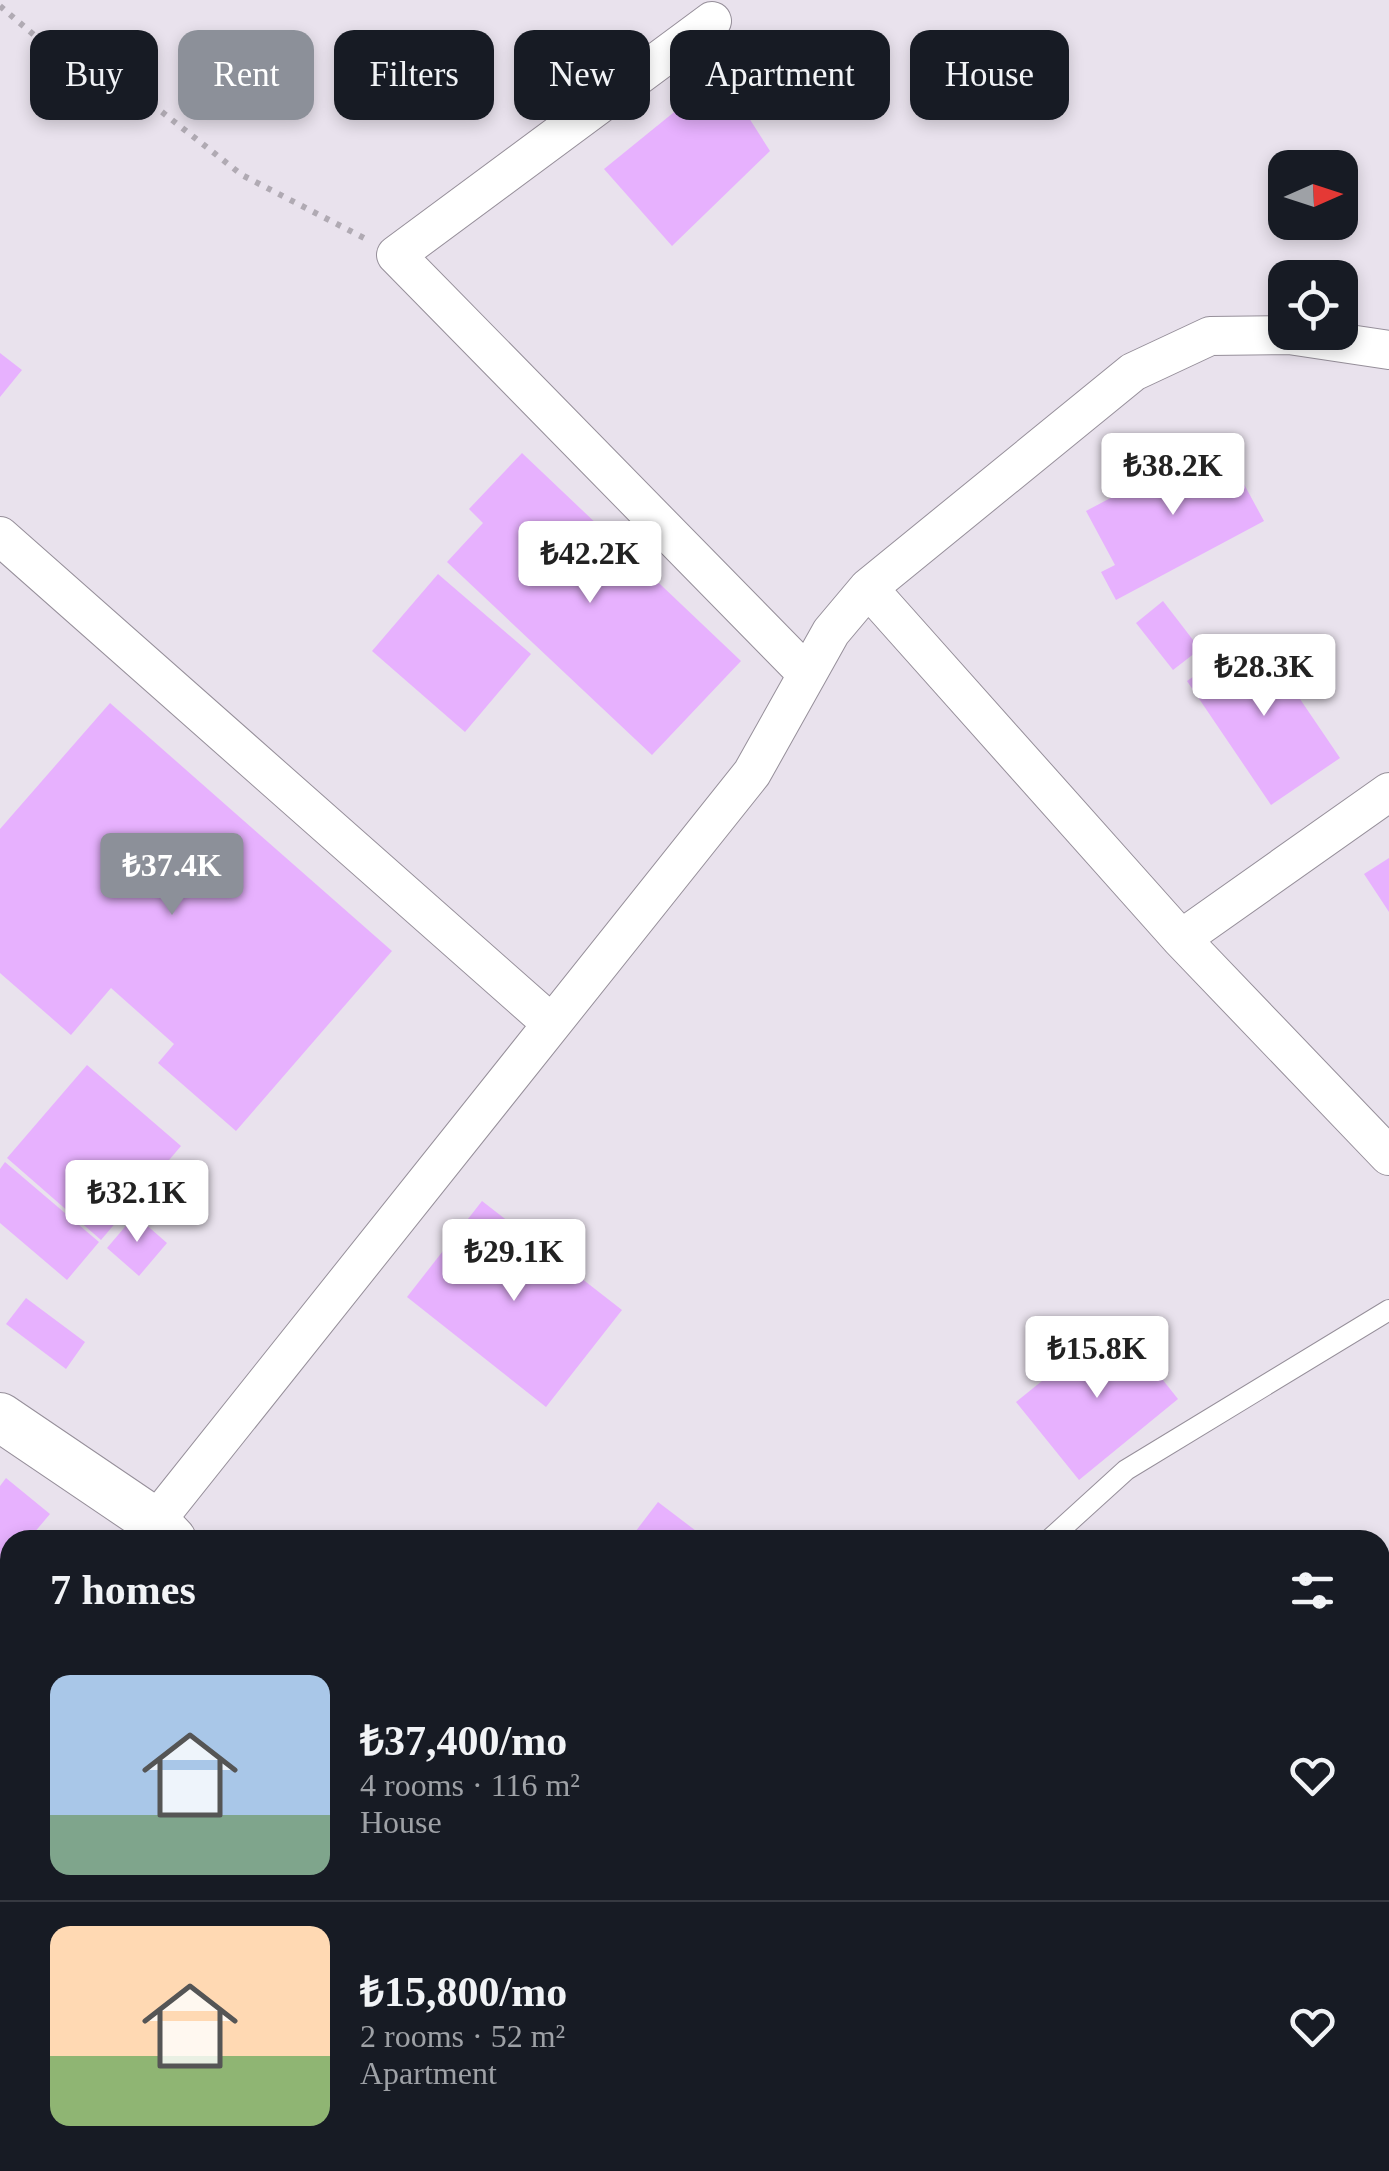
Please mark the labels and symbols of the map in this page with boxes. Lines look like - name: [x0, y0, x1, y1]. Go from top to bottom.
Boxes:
- north arrow: [1268, 150, 1358, 240]
- pin: ₺38.2K: [1092, 433, 1254, 518]
- pin: ₺42.2K: [509, 521, 671, 606]
- pin: ₺28.3K: [1183, 634, 1345, 719]
- pin: ₺37.4K: [91, 833, 253, 918]
- pin: ₺32.1K: [56, 1160, 218, 1245]
- pin: ₺29.1K: [433, 1219, 595, 1304]
- pin: ₺15.8K: [1016, 1316, 1178, 1401]

